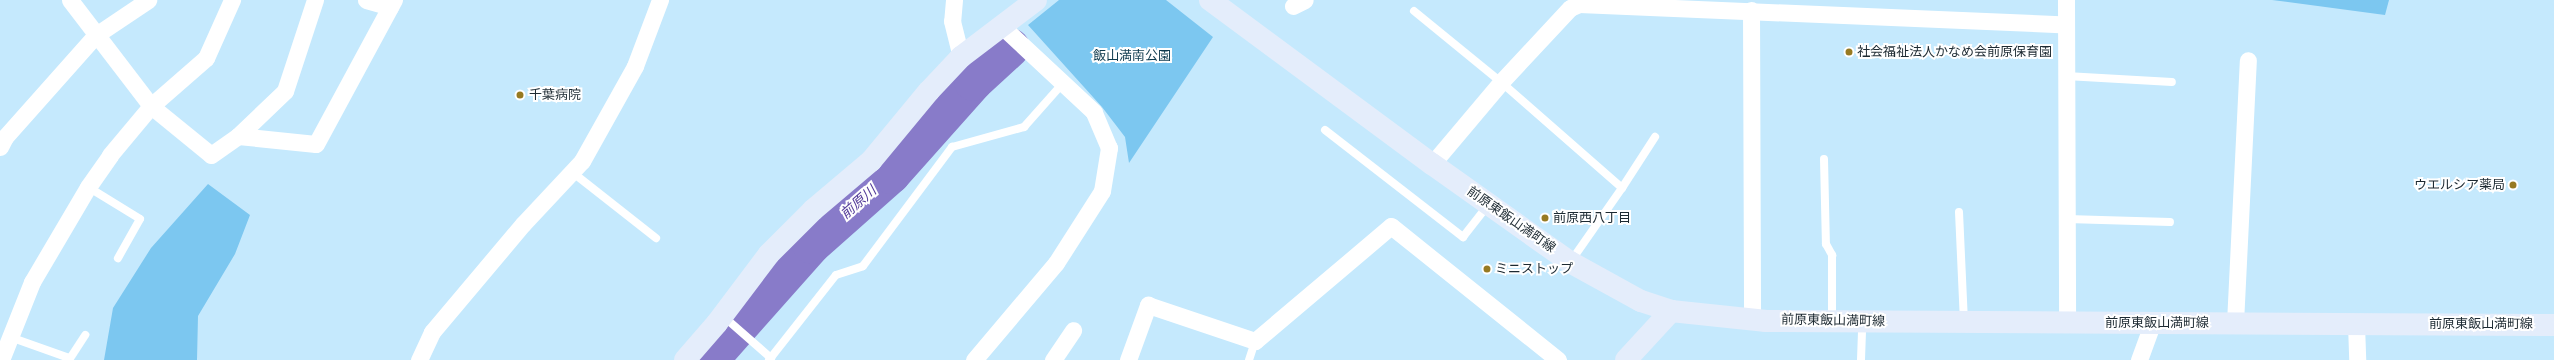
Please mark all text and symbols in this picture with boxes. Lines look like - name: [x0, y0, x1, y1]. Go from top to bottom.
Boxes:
- place label: 社会福祉法人かなめ会前原保育園: [1857, 44, 2052, 60]
- marker: 社会福祉法人かなめ会前原保育園: [1844, 47, 1854, 57]
- park label: 飯山満南公園: [1093, 48, 1171, 64]
- place label: 千葉病院: [529, 87, 581, 103]
- marker: 千葉病院: [514, 89, 526, 101]
- place label: ウエルシア薬局: [2414, 177, 2505, 193]
- marker: ウエルシア薬局: [2508, 180, 2518, 190]
- water label: 前原川: [837, 182, 879, 222]
- street label: 前原東飯山満町線: [1464, 184, 1558, 256]
- place label: 前原西八丁目: [1553, 210, 1631, 226]
- marker: 前原西八丁目: [1540, 213, 1550, 223]
- place label: ミニストップ: [1495, 261, 1573, 277]
- marker: ミニストップ: [1482, 264, 1492, 274]
- street label: 前原東飯山満町線: [1781, 312, 1885, 330]
- street label: 前原東飯山満町線: [2105, 315, 2209, 331]
- street label: 前原東飯山満町線: [2429, 316, 2533, 332]

